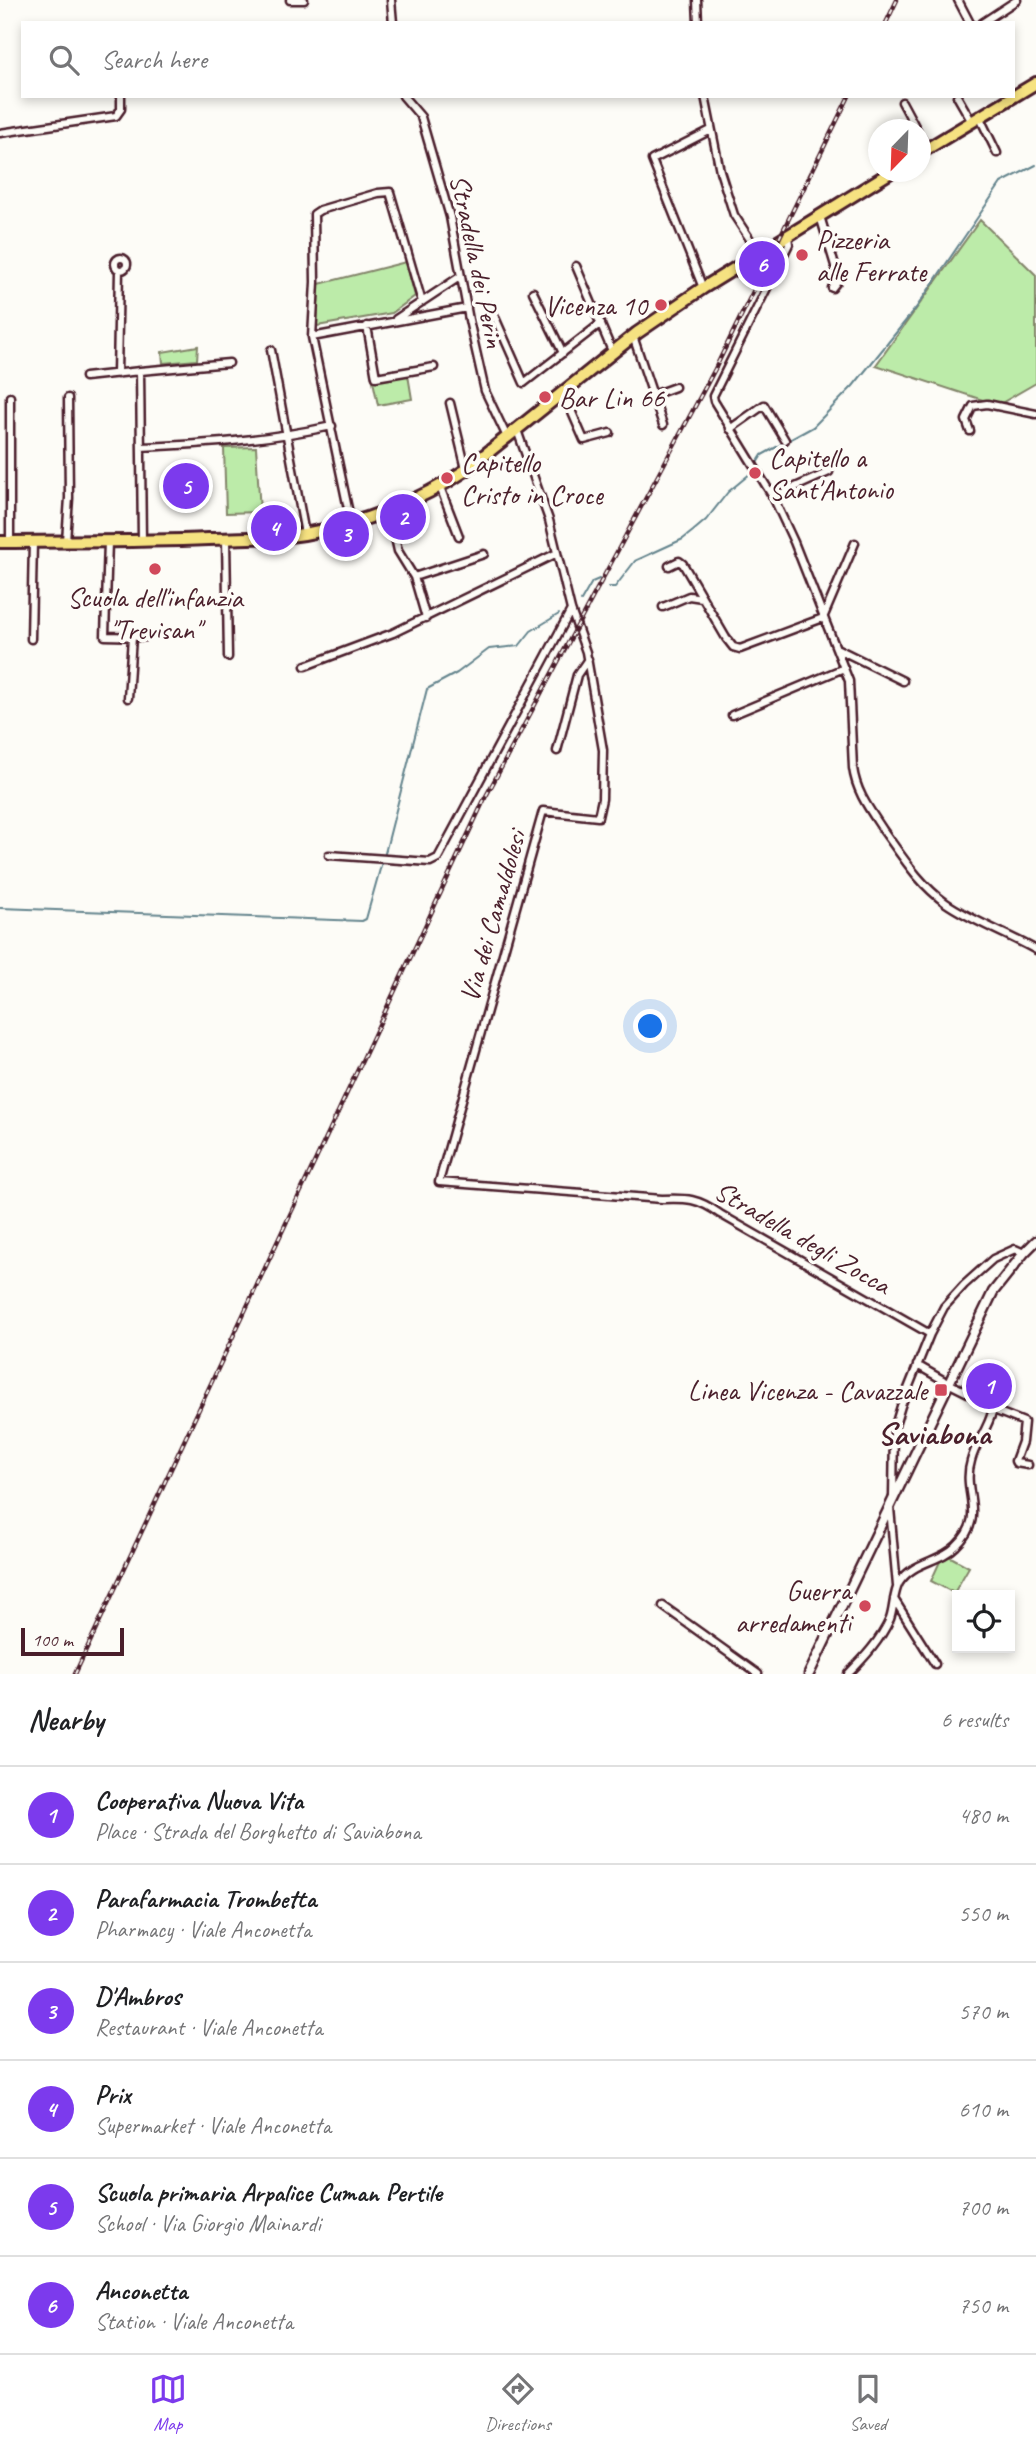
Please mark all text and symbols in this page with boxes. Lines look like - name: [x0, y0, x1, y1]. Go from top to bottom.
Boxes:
- search box: [21, 21, 1015, 98]
- icon: search: [45, 41, 83, 79]
- text: Search here: [101, 43, 207, 76]
- north arrow: [868, 119, 931, 182]
- street label: Stradella dei Perin: [442, 171, 513, 351]
- place label: Pizzeria alle Ferrate: [816, 222, 928, 289]
- pin: 6: [739, 238, 785, 290]
- marker: Pizzeria alle Ferrate: [794, 247, 810, 263]
- place label: Vicenza 10: [544, 288, 649, 323]
- marker: Vicenza 10: [653, 297, 669, 313]
- place label: Bar Lin 66: [559, 380, 666, 415]
- marker: Bar Lin 66: [537, 389, 553, 405]
- place label: Capitello a Sant'Antonio: [769, 440, 895, 507]
- place label: Capitello Cristo in Croce: [461, 445, 604, 512]
- pin: 5: [163, 460, 209, 512]
- marker: Capitello a Sant'Antonio: [747, 465, 763, 481]
- marker: Capitello Cristo in Croce: [439, 470, 455, 486]
- pin: 2: [380, 491, 426, 543]
- pin: 4: [251, 502, 297, 554]
- pin: 3: [323, 508, 369, 560]
- marker: Scuola dell'infanzia "Trevisan": [147, 561, 163, 577]
- place label: Scuola dell'infanzia "Trevisan": [67, 580, 244, 647]
- street label: Via dei Camaldolesi: [451, 823, 535, 1006]
- your location: [633, 1009, 667, 1043]
- street label: Stradella degli Zocca: [708, 1173, 899, 1303]
- pin: 1: [966, 1360, 1012, 1412]
- place label: Linea Vicenza - Cavazzale: [688, 1373, 929, 1408]
- marker: Linea Vicenza - Cavazzale: [933, 1382, 949, 1398]
- district label: Saviabona: [877, 1413, 993, 1454]
- place label: Guerra arredamenti: [735, 1573, 855, 1640]
- map controls: [952, 1590, 1015, 1653]
- button: locate: [952, 1590, 1015, 1653]
- marker: Guerra arredamenti: [857, 1598, 873, 1614]
- scale bar: [21, 1625, 124, 1657]
- text: 100 m: [32, 1628, 73, 1652]
- text: Nearby: [28, 1701, 104, 1739]
- text: 6 results: [941, 1705, 1008, 1734]
- text: Cooperativa Nuova Vita: [95, 1784, 303, 1817]
- text: 1: [46, 1801, 56, 1830]
- text: 480 m: [959, 1801, 1008, 1830]
- text: Place · Strada del Borghetto di Saviabona: [95, 1817, 421, 1846]
- text: Parafarmacia Trombetta: [95, 1882, 316, 1915]
- text: 2: [46, 1899, 56, 1928]
- text: 550 m: [959, 1899, 1008, 1928]
- text: Pharmacy · Viale Anconetta: [95, 1915, 311, 1944]
- text: D'Ambros: [95, 1980, 181, 2013]
- text: 3: [46, 1997, 56, 2026]
- text: 570 m: [959, 1997, 1008, 2026]
- text: Restaurant · Viale Anconetta: [95, 2013, 322, 2042]
- text: Prix: [95, 2078, 131, 2111]
- text: 4: [46, 2095, 56, 2124]
- text: 610 m: [959, 2095, 1008, 2124]
- text: Supermarket · Viale Anconetta: [95, 2111, 331, 2140]
- text: Scuola primaria Arpalice Cuman Pertile: [95, 2176, 442, 2209]
- text: 5: [46, 2193, 56, 2222]
- text: 700 m: [959, 2193, 1008, 2222]
- text: School · Via Giorgio Mainardi: [95, 2209, 321, 2238]
- text: Anconetta: [95, 2274, 187, 2307]
- text: 6: [46, 2291, 56, 2320]
- text: 750 m: [959, 2291, 1008, 2320]
- text: Station · Viale Anconetta: [95, 2307, 293, 2336]
- tab: Map: [149, 2370, 187, 2436]
- tab: Directions: [485, 2370, 551, 2436]
- tab: Saved: [849, 2370, 887, 2436]

